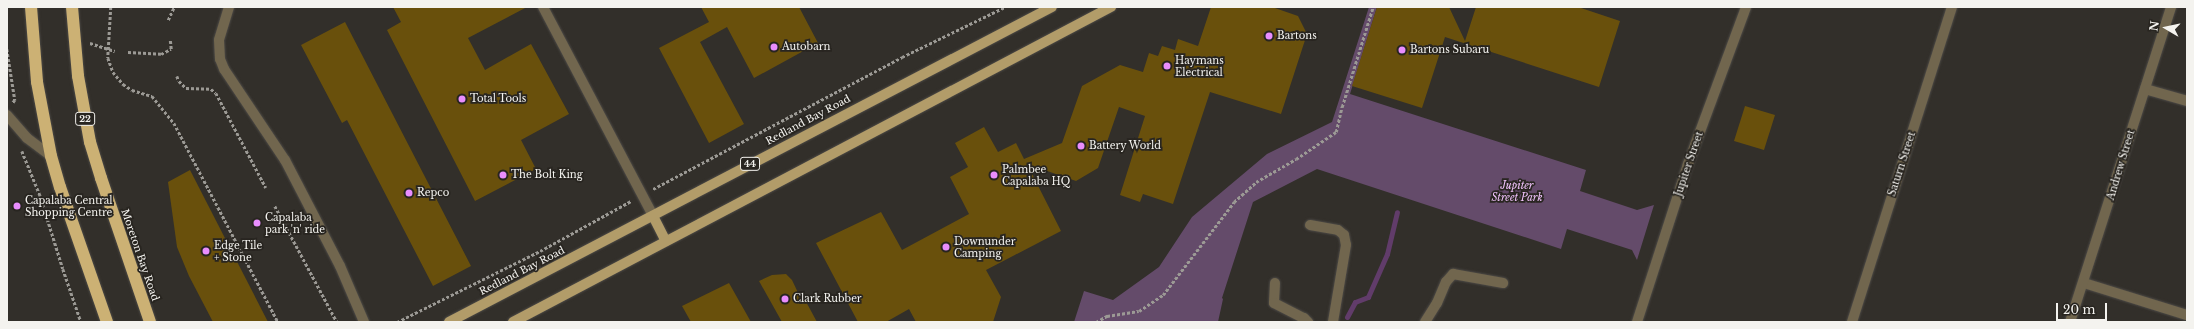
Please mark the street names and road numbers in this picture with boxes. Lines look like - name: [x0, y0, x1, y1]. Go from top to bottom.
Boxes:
- street label: Redland Bay Road: [763, 93, 853, 147]
- road number: 22: [75, 112, 95, 126]
- street label: Andrew Street: [2105, 128, 2137, 202]
- street label: Jupiter Street: [1672, 130, 1706, 198]
- street label: Saturn Street: [1886, 130, 1918, 198]
- road number: 44: [740, 157, 760, 171]
- street label: Moreton Bay Road: [119, 207, 161, 303]
- street label: Redland Bay Road: [477, 244, 567, 298]

